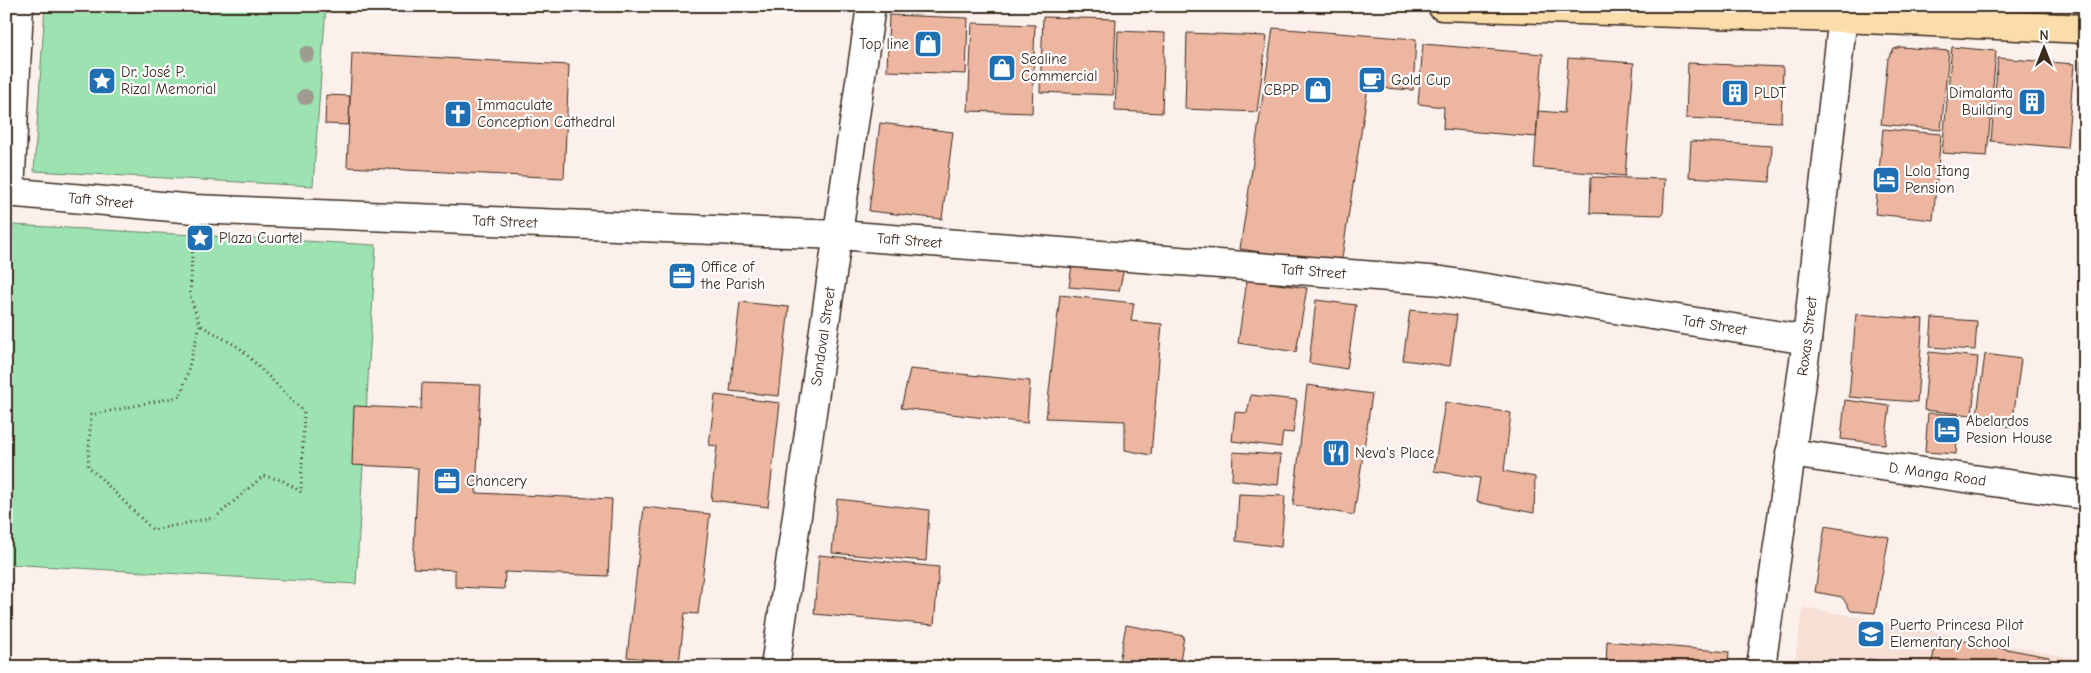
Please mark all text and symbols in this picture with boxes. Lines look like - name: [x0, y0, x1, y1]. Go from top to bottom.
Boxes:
- north arrow: [2018, 22, 2068, 72]
- text: N: [2039, 27, 2049, 44]
- shop icon: Top line: [913, 29, 943, 59]
- place label: Top line: [859, 35, 909, 53]
- place label: Sealine Commercial: [1021, 50, 1098, 85]
- shop icon: Sealine Commercial: [987, 53, 1017, 83]
- place label: Dr. José P. Rizal Memorial: [121, 63, 216, 98]
- cafe icon: Gold Cup: [1357, 65, 1387, 95]
- place icon: Dr. José P. Rizal Memorial: [87, 66, 117, 96]
- place label: Gold Cup: [1391, 71, 1451, 89]
- shop icon: CBPP: [1303, 75, 1333, 105]
- building icon: PLDT: [1720, 78, 1750, 108]
- place label: CBPP: [1264, 81, 1300, 99]
- place label: PLDT: [1754, 84, 1787, 102]
- place label: Dimalanta Building: [1949, 84, 2013, 119]
- building icon: Dimalanta Building: [2017, 87, 2047, 117]
- place label: Immaculate Conception Cathedral: [477, 96, 615, 131]
- church icon: Immaculate Conception Cathedral: [443, 99, 473, 129]
- place label: Lola Itang Pension: [1905, 162, 1970, 197]
- hotel icon: Lola Itang Pension: [1871, 165, 1901, 195]
- street label: Taft Street: [67, 189, 135, 213]
- street label: Taft Street: [472, 211, 539, 232]
- place icon: Plaza Cuartel: [185, 223, 215, 253]
- place label: Plaza Cuartel: [219, 229, 303, 247]
- street label: Taft Street: [876, 229, 943, 252]
- place label: Office of the Parish: [700, 258, 765, 293]
- street label: Taft Street: [1280, 260, 1347, 283]
- office icon: Office of the Parish: [667, 261, 697, 291]
- street label: Sandoval Street: [807, 285, 839, 387]
- street label: Roxas Street: [1793, 295, 1821, 377]
- street label: Taft Street: [1681, 311, 1749, 339]
- place label: Abelardos Pesion House: [1966, 412, 2053, 447]
- hotel icon: Abelardos Pesion House: [1932, 415, 1962, 445]
- restaurant icon: Neva's Place: [1321, 438, 1351, 468]
- place label: Neva's Place: [1355, 444, 1435, 462]
- street label: D. Manga Road: [1888, 458, 1987, 490]
- office icon: Chancery: [432, 466, 462, 496]
- place label: Chancery: [466, 472, 527, 490]
- place label: Puerto Princesa Pilot Elementary School: [1890, 616, 2024, 651]
- school or university icon: Puerto Princesa Pilot Elementary School: [1856, 619, 1886, 649]

